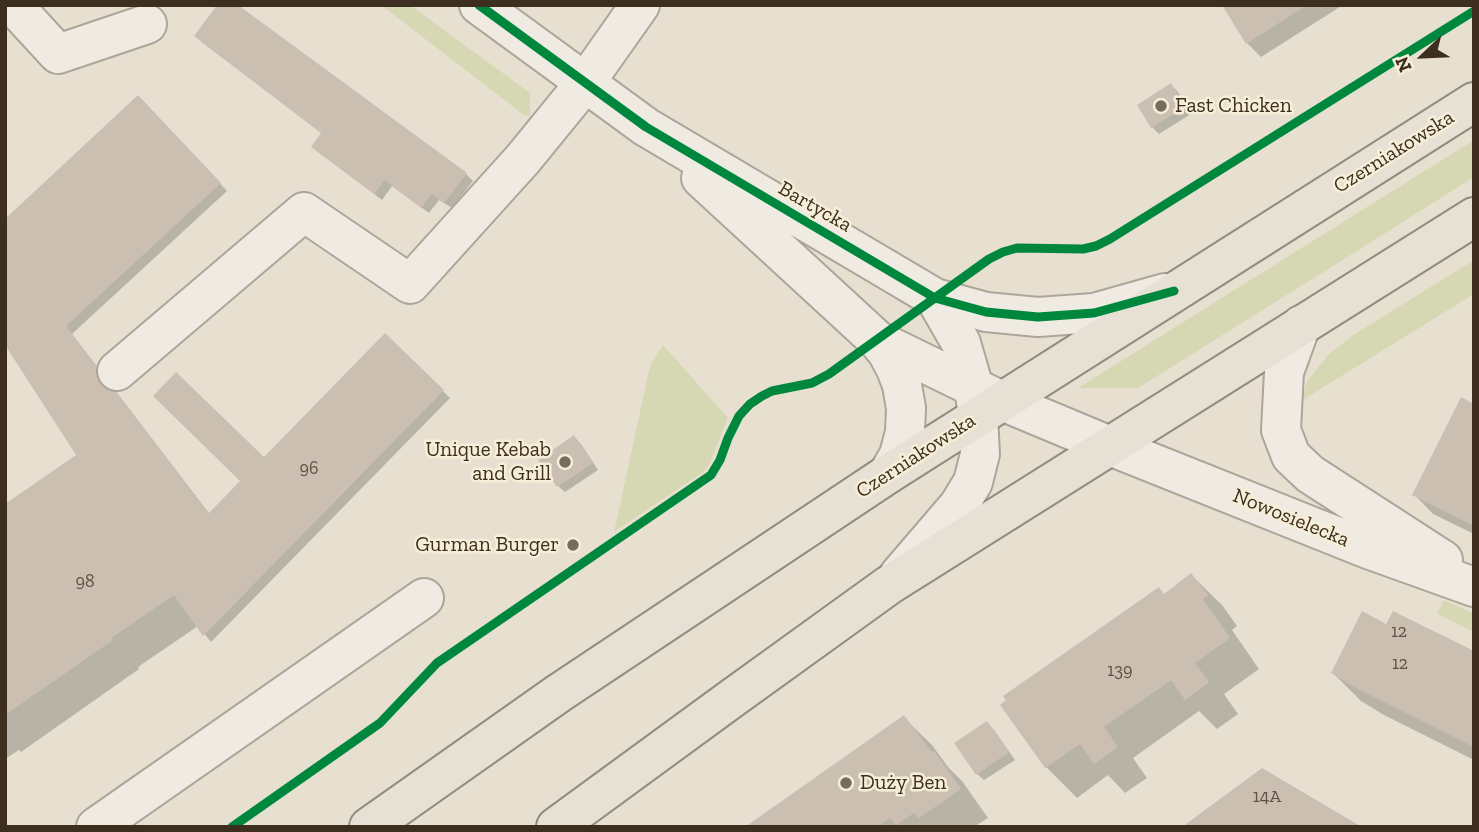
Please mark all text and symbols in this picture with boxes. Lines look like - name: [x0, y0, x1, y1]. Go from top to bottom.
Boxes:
- north arrow: [1388, 21, 1458, 91]
- text: N: [1390, 53, 1417, 76]
- place label: Fast Chicken: [1175, 93, 1292, 119]
- marker: Fast Chicken: [1153, 98, 1169, 114]
- street label: Czerniakowska: [1329, 105, 1459, 199]
- street label: Bartycka: [774, 176, 856, 238]
- street label: Czerniakowska: [852, 408, 980, 504]
- place label: Unique Kebab and Grill: [425, 437, 551, 487]
- marker: Unique Kebab and Grill: [557, 454, 573, 470]
- house number: 96: [299, 458, 319, 480]
- street label: Nowosielecka: [1229, 483, 1353, 553]
- place label: Gurman Burger: [415, 532, 559, 558]
- marker: Gurman Burger: [565, 537, 581, 553]
- house number: 98: [75, 571, 95, 593]
- house number: 12: [1391, 621, 1407, 643]
- house number: 12: [1392, 653, 1408, 675]
- house number: 139: [1107, 660, 1133, 682]
- place label: Duży Ben: [860, 770, 946, 796]
- marker: Duży Ben: [838, 775, 854, 791]
- house number: 14A: [1253, 786, 1281, 808]

